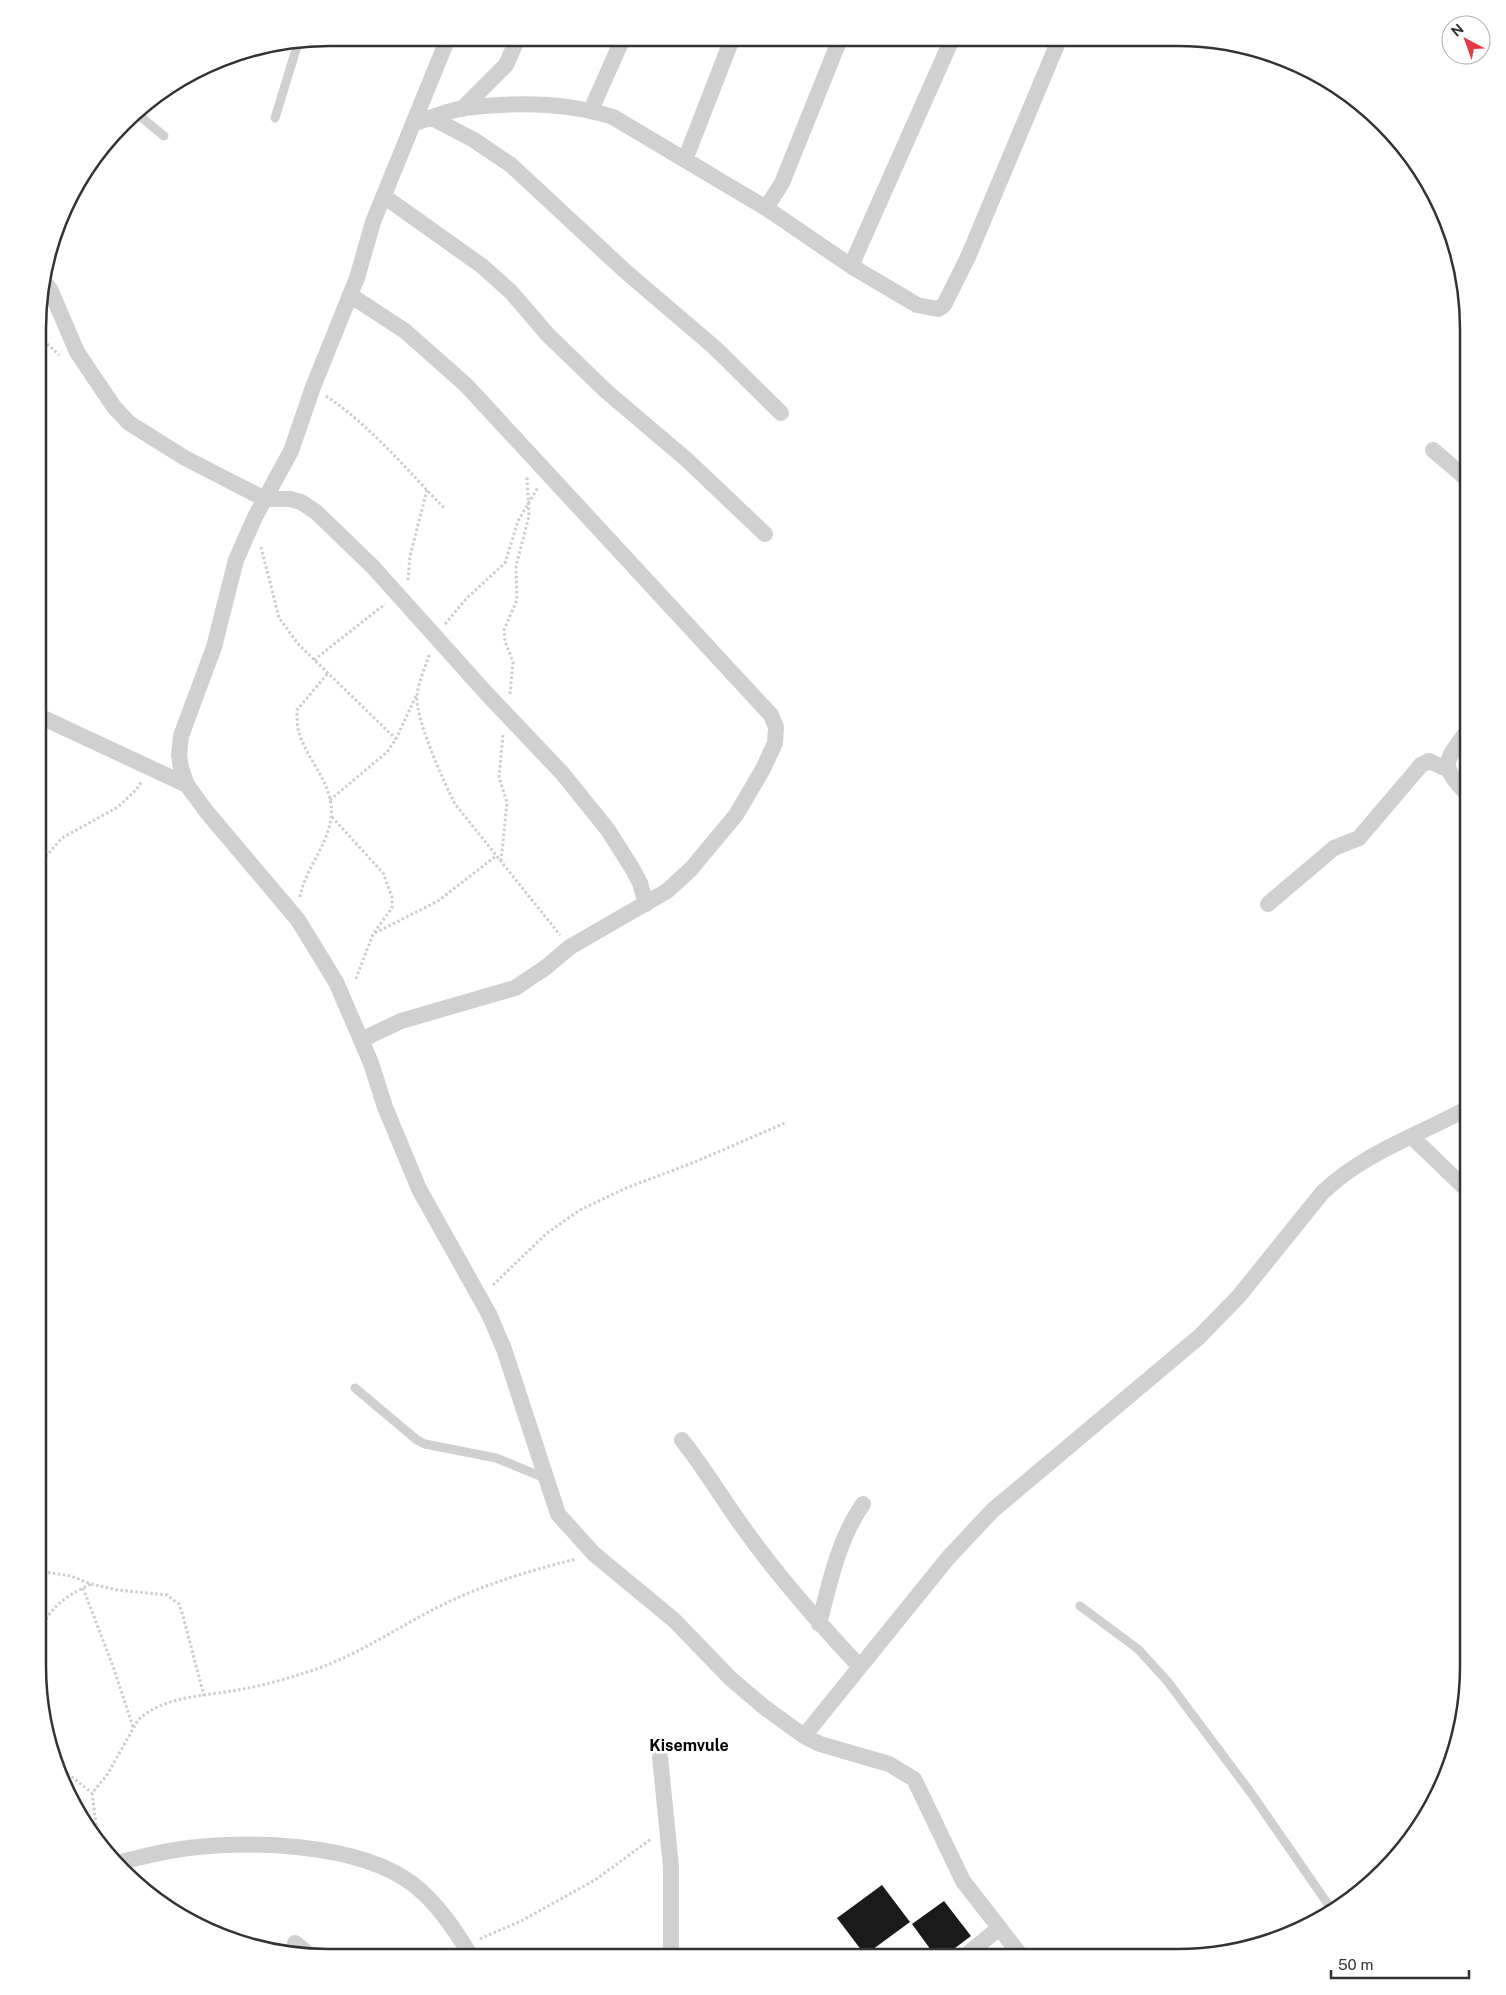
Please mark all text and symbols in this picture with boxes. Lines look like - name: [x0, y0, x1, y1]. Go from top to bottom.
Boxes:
- north arrow: [1441, 15, 1491, 65]
- text: N: [1448, 21, 1467, 40]
- district label: Kisemvule: [649, 1736, 729, 1755]
- scale bar: [1331, 1948, 1468, 1980]
- text: 50 m: [1338, 1956, 1373, 1973]

